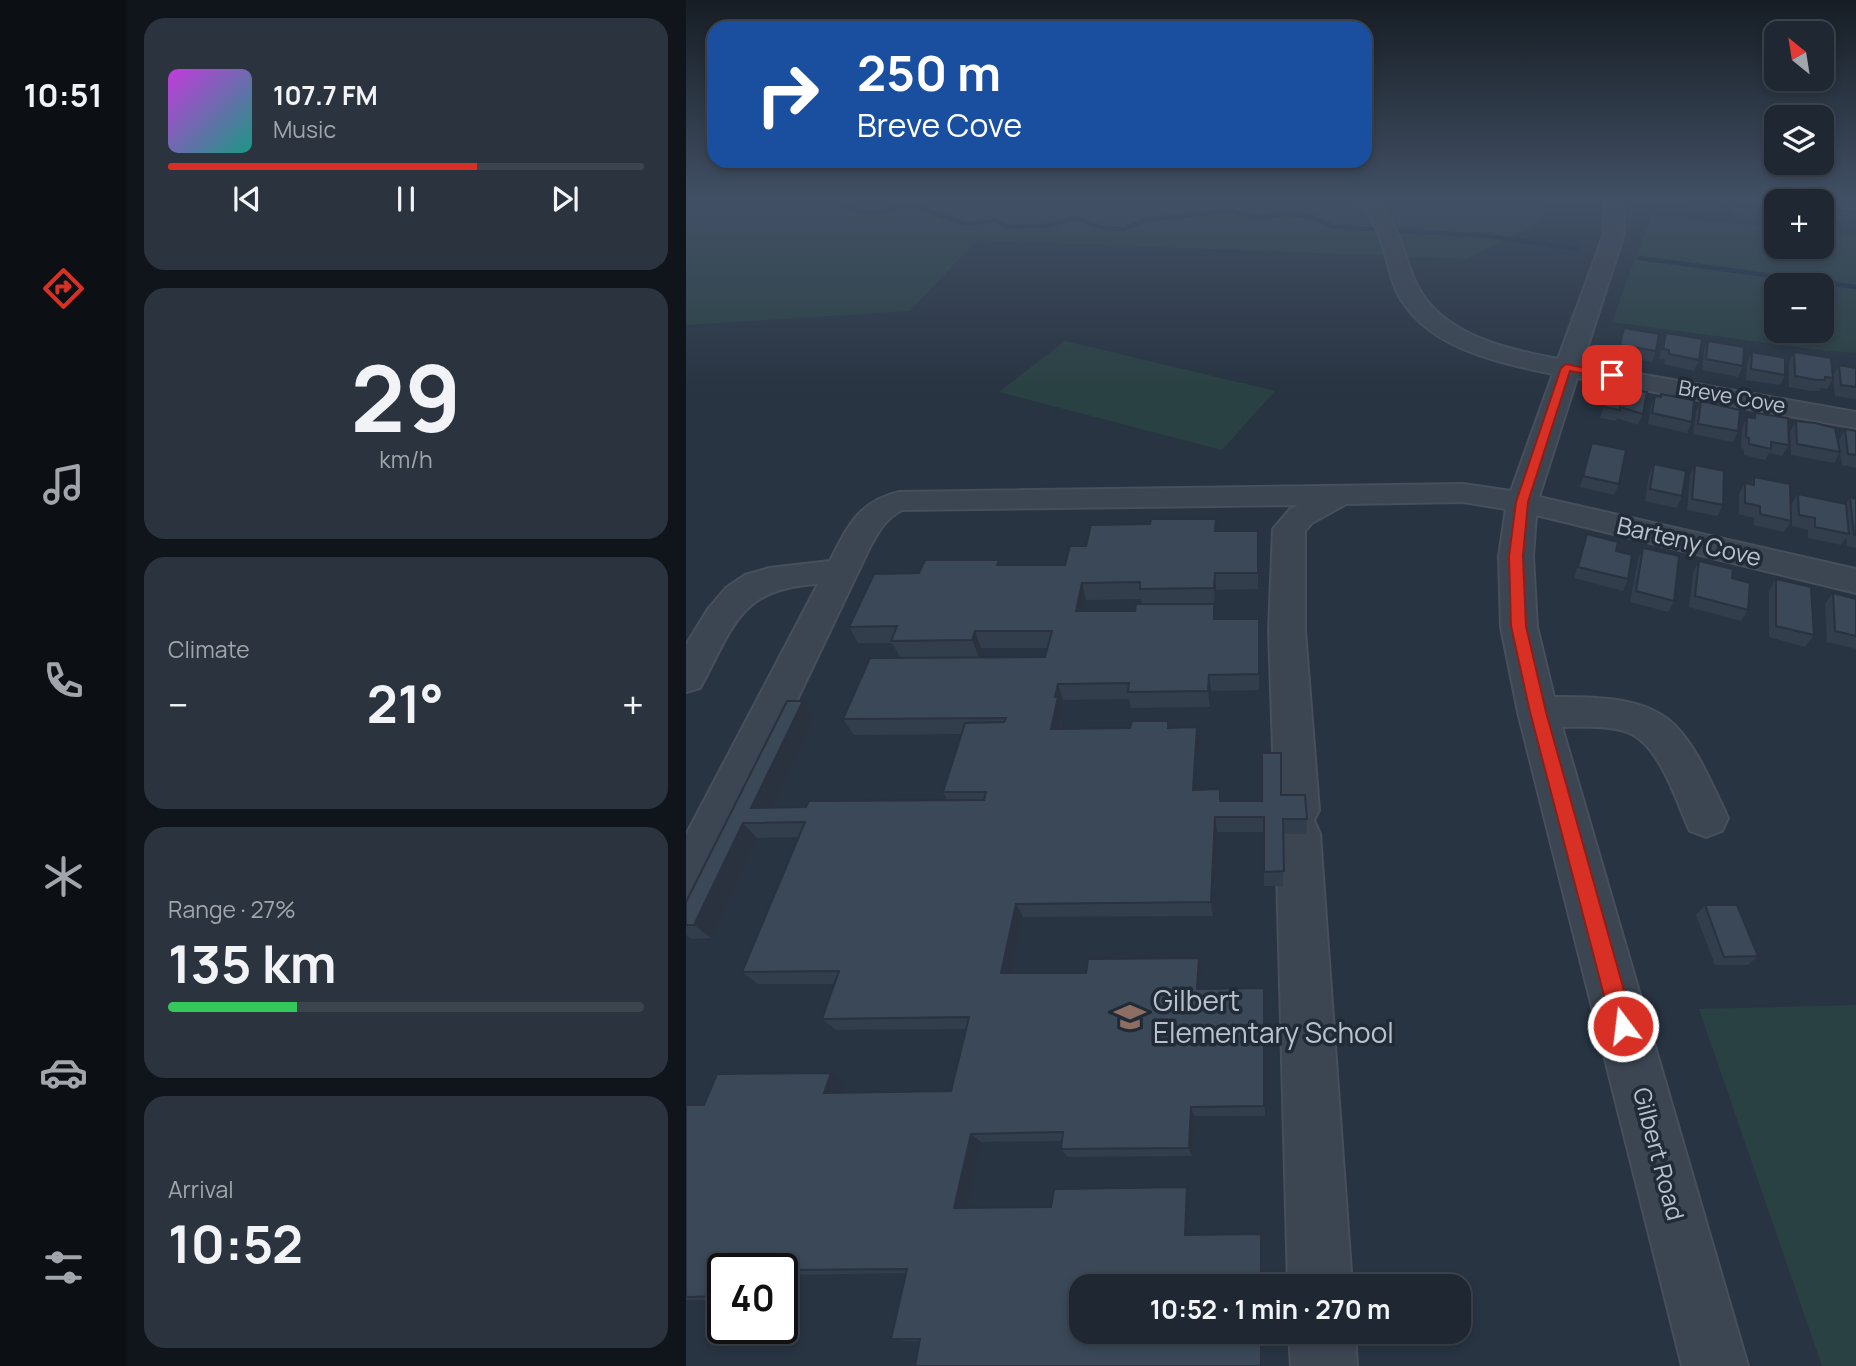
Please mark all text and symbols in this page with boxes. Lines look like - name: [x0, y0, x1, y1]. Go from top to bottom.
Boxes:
- north arrow: [1764, 21, 1834, 91]
- map controls: [1764, 21, 1834, 343]
- text: 250 m: [857, 39, 1001, 106]
- icon: right: [742, 49, 833, 140]
- text: 10:51: [24, 73, 102, 117]
- text: 107.7 FM: [273, 77, 378, 113]
- text: Breve Cove: [857, 103, 1022, 147]
- button: layers: [1764, 105, 1834, 175]
- text: Music: [273, 113, 336, 145]
- icon: previous: [228, 180, 266, 218]
- icon: pause: [387, 180, 425, 218]
- icon: next: [546, 180, 584, 218]
- button: +: [1764, 189, 1834, 259]
- icon: directions: [39, 264, 88, 313]
- button: −: [1764, 273, 1834, 343]
- text: 29: [351, 335, 461, 459]
- pin: [1582, 345, 1642, 405]
- icon: arrive: [1593, 356, 1631, 394]
- street label: Breve Cove: [1676, 373, 1788, 419]
- text: km/h: [379, 443, 433, 475]
- icon: music: [39, 460, 88, 509]
- street label: Barteny Cove: [1614, 508, 1765, 573]
- text: Climate: [168, 633, 250, 665]
- icon: phone: [39, 656, 88, 705]
- text: 21°: [367, 668, 444, 739]
- text: −: [168, 678, 189, 730]
- text: +: [622, 678, 644, 730]
- icon: climate: [39, 852, 88, 901]
- text: Range · 27%: [168, 893, 296, 925]
- text: 135 km: [168, 928, 337, 999]
- place label: Gilbert Elementary School: [1153, 981, 1394, 1051]
- position arrow: [1586, 989, 1660, 1063]
- school or university icon: Gilbert Elementary School: [1113, 1000, 1147, 1034]
- icon: car: [39, 1048, 88, 1097]
- street label: Gilbert Road: [1626, 1084, 1693, 1224]
- text: Arrival: [168, 1173, 234, 1205]
- text: 10:52: [168, 1208, 303, 1279]
- icon: filters: [39, 1243, 88, 1292]
- speed limit sign: 40: [707, 1253, 798, 1344]
- text: 10:52 · 1 min · 270 m: [1150, 1291, 1390, 1327]

